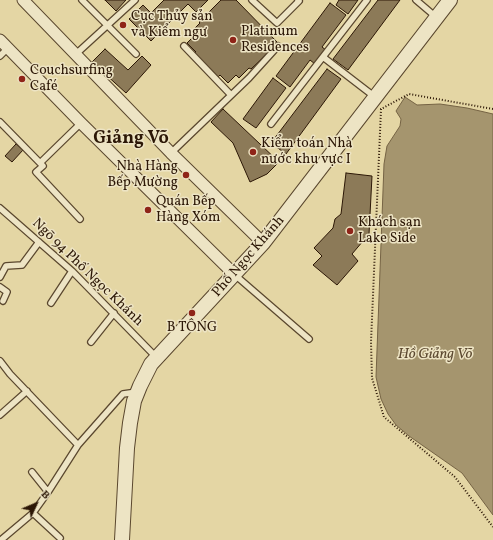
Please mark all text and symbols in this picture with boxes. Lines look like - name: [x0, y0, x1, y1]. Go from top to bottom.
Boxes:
- place label: Cục Thủy sản và Kiểm ngư: [131, 9, 213, 42]
- marker: Cục Thủy sản và Kiểm ngư: [118, 20, 128, 30]
- place label: Platinum Residences: [241, 24, 309, 56]
- marker: Platinum Residences: [228, 35, 238, 45]
- place label: Couchsurfing Café: [30, 63, 113, 96]
- marker: Couchsurfing Café: [17, 74, 27, 84]
- district label: Giảng Võ: [93, 129, 169, 151]
- place label: Kiểm toán Nhà nước khu vực I: [261, 136, 353, 168]
- marker: Kiểm toán Nhà nước khu vực I: [248, 147, 258, 157]
- place label: Nhà Hàng Bếp Mường: [108, 159, 178, 192]
- marker: Nhà Hàng Bếp Mường: [181, 170, 191, 180]
- place label: Quán Bếp Hàng Xóm: [156, 194, 220, 226]
- marker: Quán Bếp Hàng Xóm: [143, 205, 153, 215]
- street label: Phố Ngọc Khánh: [209, 213, 289, 301]
- place label: Khách sạn Lake Side: [358, 215, 421, 248]
- street label: Ngõ 94 Phố Ngọc Khánh: [28, 216, 146, 330]
- marker: Khách sạn Lake Side: [345, 226, 355, 236]
- marker: B TÔNG: [187, 308, 197, 318]
- place label: B TÔNG: [167, 320, 217, 336]
- water label: Hồ Giảng Võ: [398, 346, 472, 364]
- north arrow: [16, 484, 56, 524]
- text: B: [37, 487, 53, 503]

